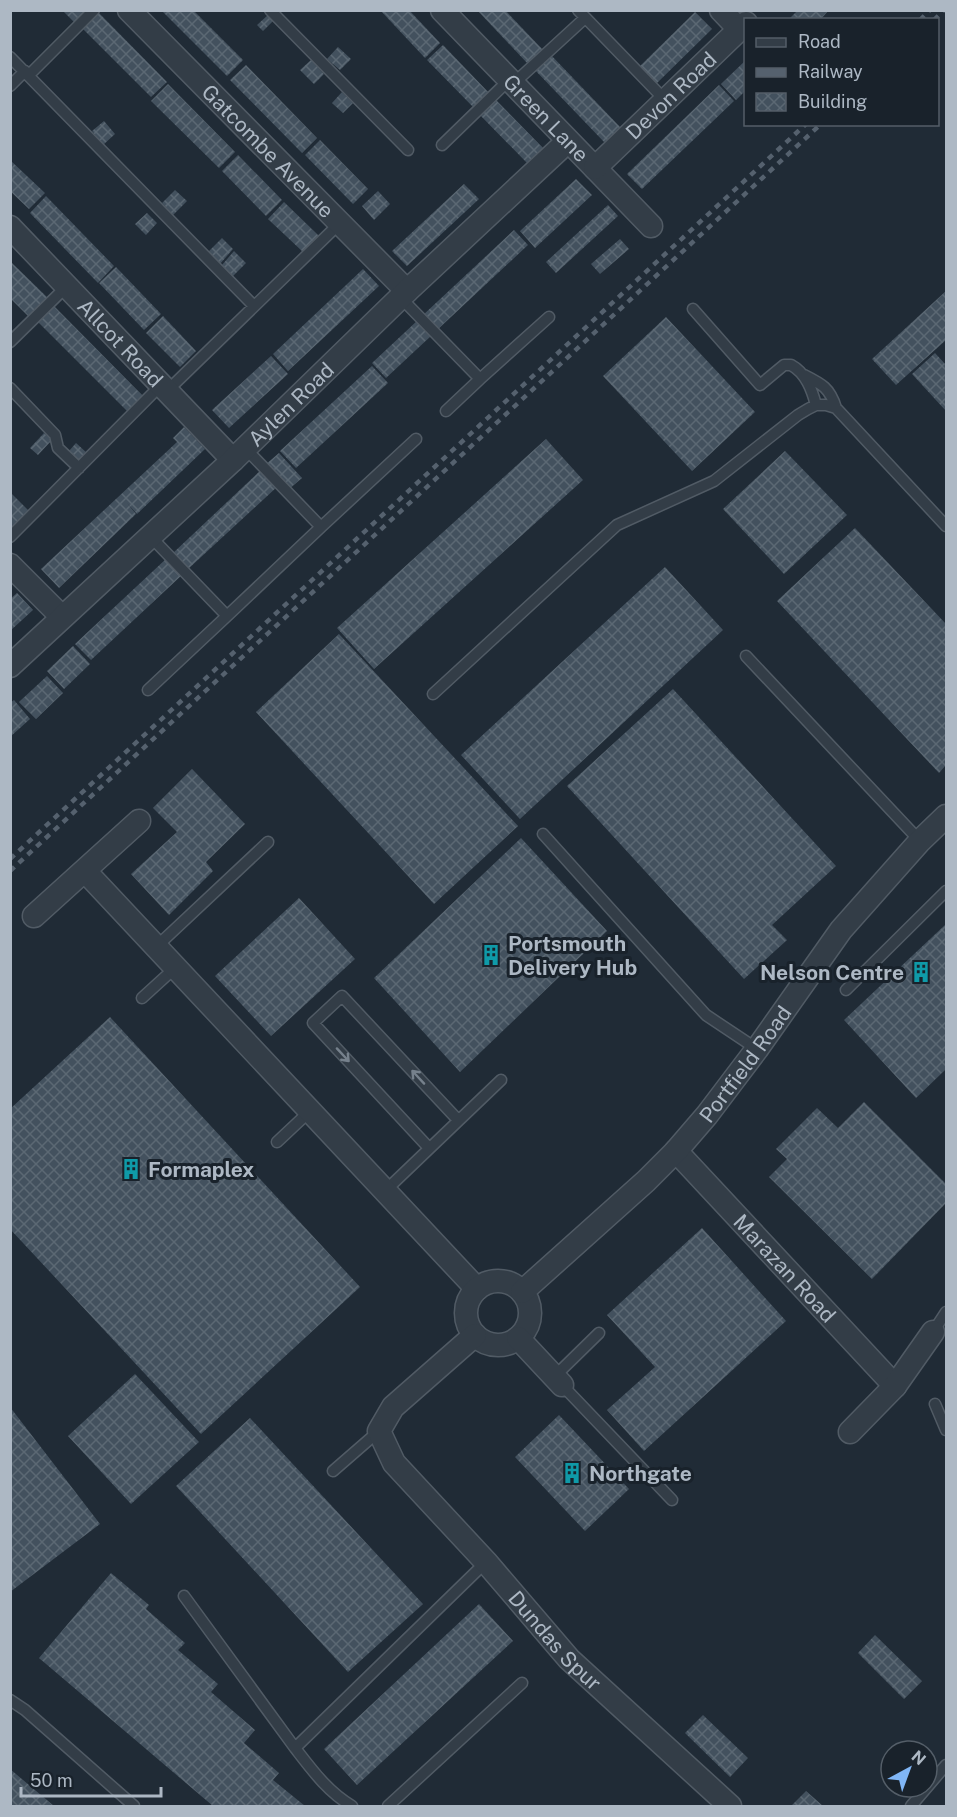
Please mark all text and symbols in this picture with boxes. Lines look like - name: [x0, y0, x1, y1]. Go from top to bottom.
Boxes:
- legend: [744, 18, 939, 126]
- text: Road: [798, 31, 841, 52]
- street label: Devon Road: [620, 46, 721, 144]
- text: Railway: [798, 61, 863, 82]
- street label: Green Lane: [498, 69, 594, 167]
- street label: Gatcombe Avenue: [197, 79, 340, 223]
- text: Building: [798, 91, 867, 112]
- street label: Allcot Road: [73, 293, 169, 392]
- street label: Aylen Road: [243, 357, 339, 451]
- place label: Portsmouth Delivery Hub: [508, 931, 637, 980]
- building icon: Portsmouth Delivery Hub: [479, 943, 503, 967]
- place label: Nelson Centre: [760, 960, 904, 985]
- building icon: Nelson Centre: [909, 960, 933, 984]
- street label: Portfield Road: [694, 1001, 796, 1127]
- one-way arrow: [336, 1048, 350, 1063]
- one-way arrow: [411, 1070, 426, 1085]
- building icon: Formaplex: [119, 1157, 143, 1181]
- place label: Formaplex: [148, 1157, 254, 1182]
- street label: Marazan Road: [729, 1209, 841, 1327]
- building icon: Northgate: [560, 1461, 584, 1485]
- place label: Northgate: [589, 1461, 692, 1486]
- street label: Dundas Spur: [504, 1586, 607, 1695]
- north arrow: [879, 1739, 939, 1799]
- text: N: [908, 1747, 929, 1769]
- scale bar: [21, 1760, 160, 1798]
- text: 50 m: [30, 1770, 73, 1791]

